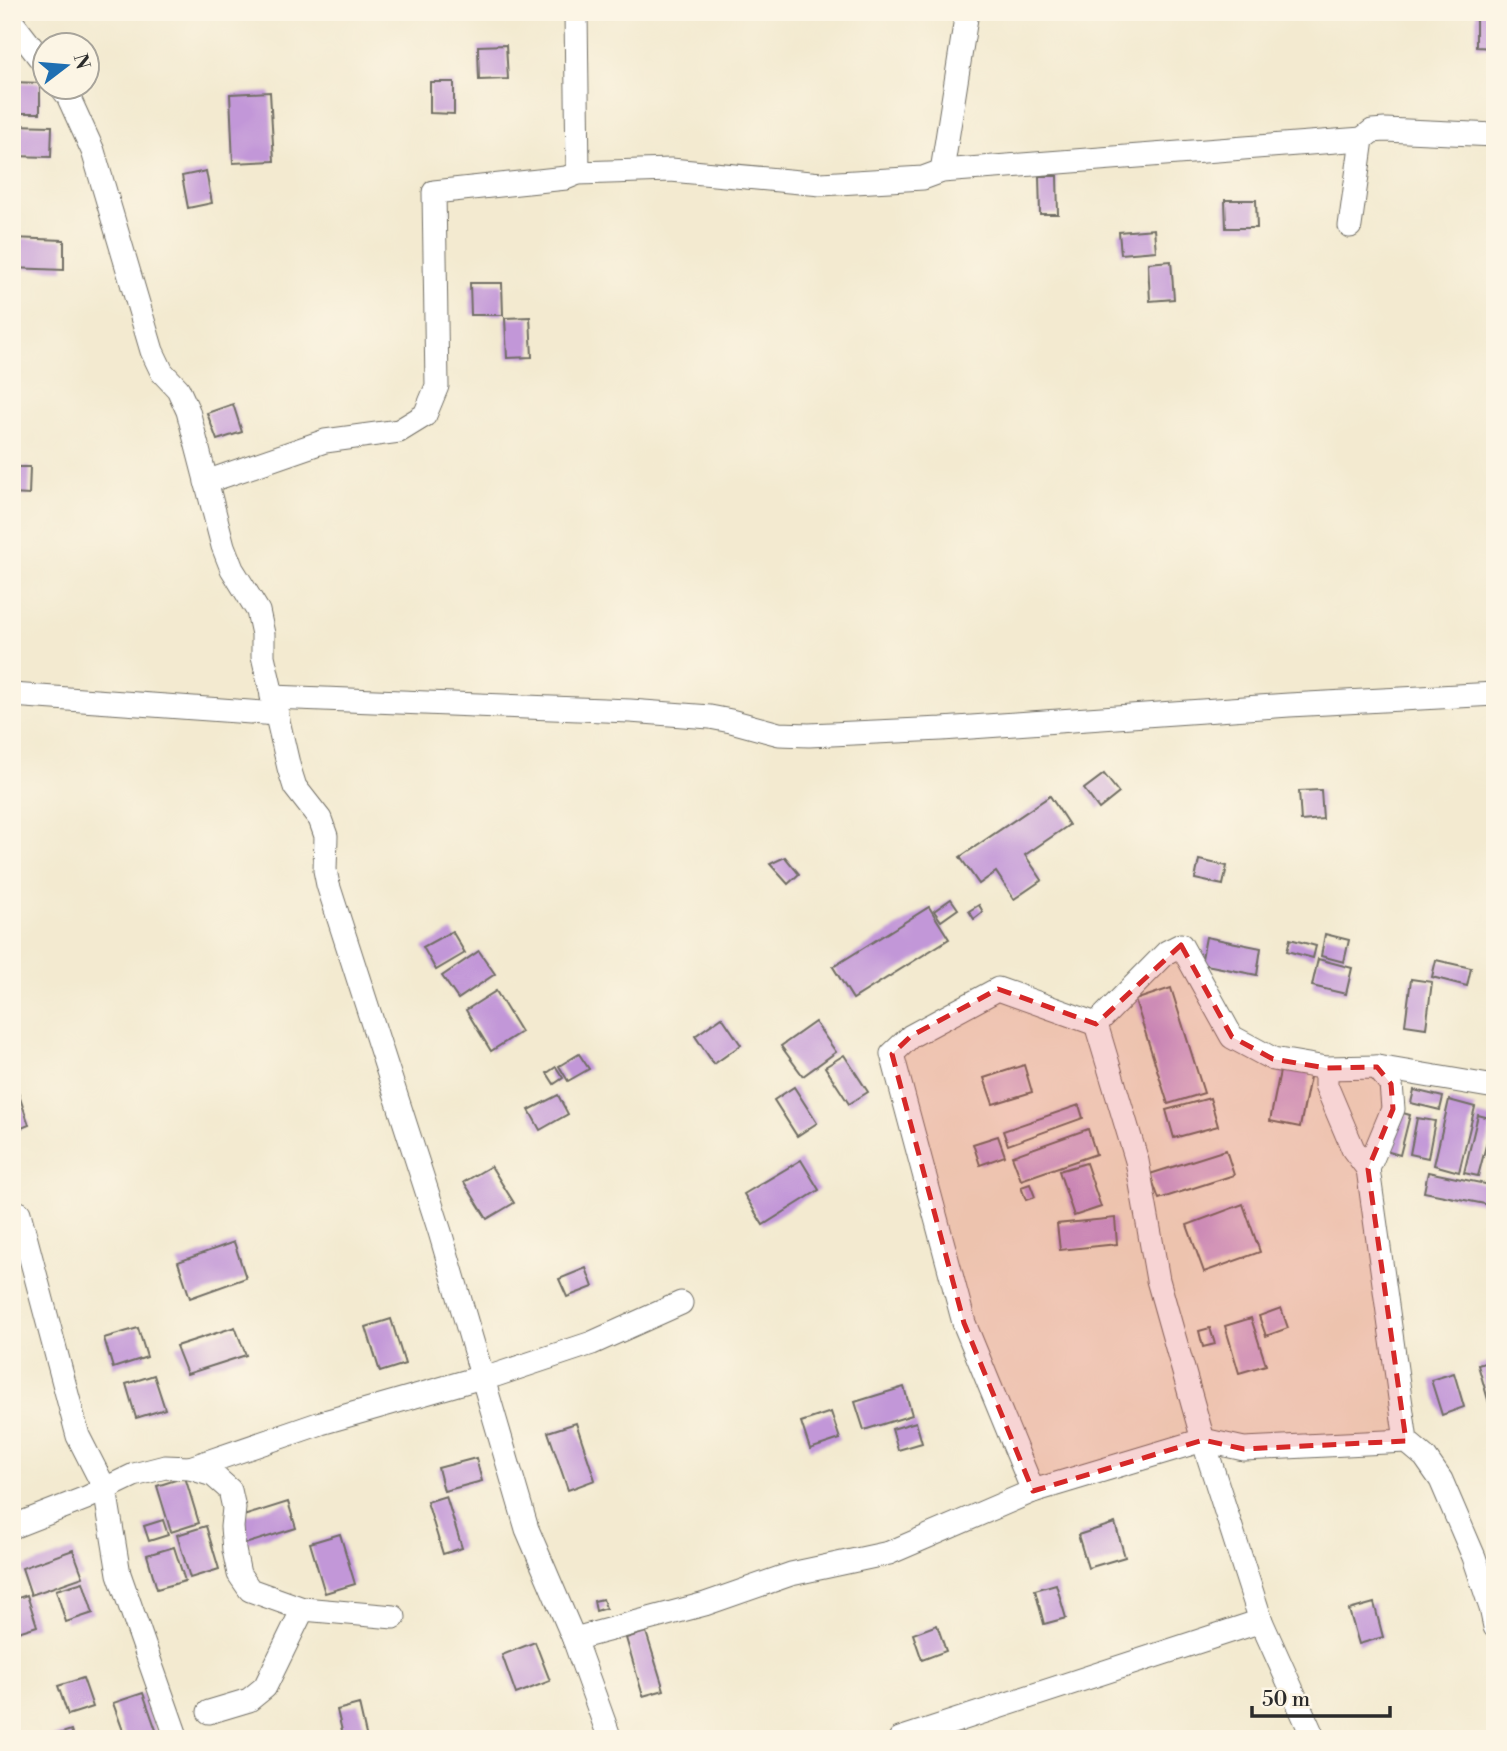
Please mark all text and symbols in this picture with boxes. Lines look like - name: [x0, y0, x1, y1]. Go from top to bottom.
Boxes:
- north arrow: [32, 32, 102, 102]
- text: N: [68, 51, 95, 72]
- scale bar: [1252, 1674, 1390, 1718]
- text: 50 m: [1262, 1687, 1310, 1713]

